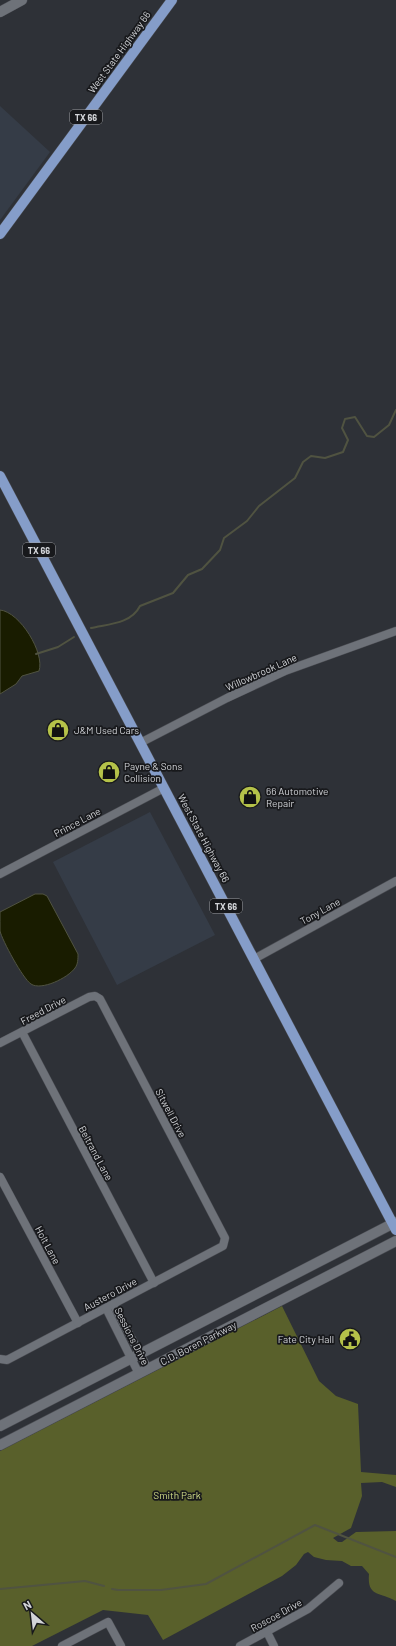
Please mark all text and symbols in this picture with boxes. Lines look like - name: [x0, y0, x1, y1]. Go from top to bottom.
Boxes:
- street label: West State Highway 66: [85, 9, 153, 95]
- road number: TX 66: [70, 110, 102, 124]
- road number: TX 66: [23, 543, 55, 557]
- street label: Willowbrook Lane: [223, 651, 299, 693]
- shop icon: J&M Used Cars: [45, 717, 71, 743]
- place label: J&M Used Cars: [74, 724, 139, 736]
- shop icon: Payne & Sons Collision: [96, 759, 122, 785]
- place label: Payne & Sons Collision: [124, 760, 182, 784]
- shop icon: 66 Automotive Repair: [237, 784, 263, 810]
- place label: 66 Automotive Repair: [266, 785, 328, 809]
- street label: West State Highway 66: [176, 792, 232, 884]
- street label: Prince Lane: [52, 805, 102, 839]
- street label: Tony Lane: [298, 895, 342, 927]
- road number: TX 66: [210, 899, 242, 913]
- street label: Freed Drive: [18, 993, 68, 1027]
- street label: Sitwell Drive: [153, 1087, 189, 1139]
- street label: Beltrand Lane: [77, 1123, 115, 1183]
- street label: Holt Lane: [33, 1224, 63, 1266]
- street label: Austero Drive: [81, 1275, 139, 1313]
- street label: Sessions Drive: [112, 1305, 152, 1367]
- street label: C.D. Boren Parkway: [158, 1318, 239, 1367]
- public building icon: Fate City Hall: [337, 1326, 363, 1352]
- place label: Fate City Hall: [278, 1333, 334, 1345]
- park label: Smith Park: [153, 1489, 201, 1501]
- north arrow: [12, 1594, 52, 1634]
- street label: Roscoe Drive: [248, 1596, 304, 1634]
- text: N: [21, 1597, 33, 1612]

